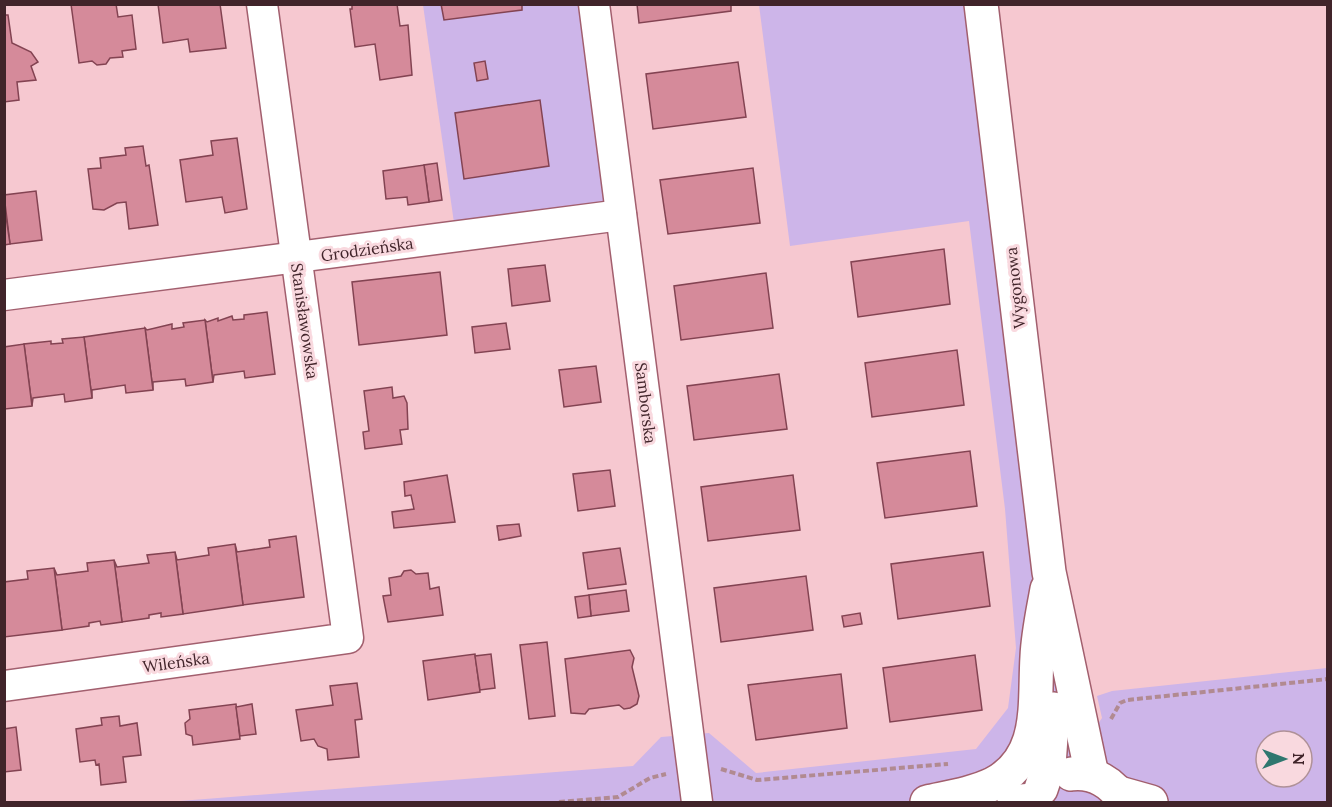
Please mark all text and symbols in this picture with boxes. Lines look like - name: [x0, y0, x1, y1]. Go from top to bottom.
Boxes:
- street label: Grodzieńska: [319, 233, 415, 265]
- street label: Wygonowa: [1001, 246, 1029, 330]
- street label: Stanisławowska: [287, 262, 323, 380]
- street label: Samborska: [631, 361, 661, 445]
- street label: Wileńska: [141, 647, 211, 677]
- north arrow: [1254, 729, 1314, 789]
- text: N: [1289, 753, 1309, 765]

